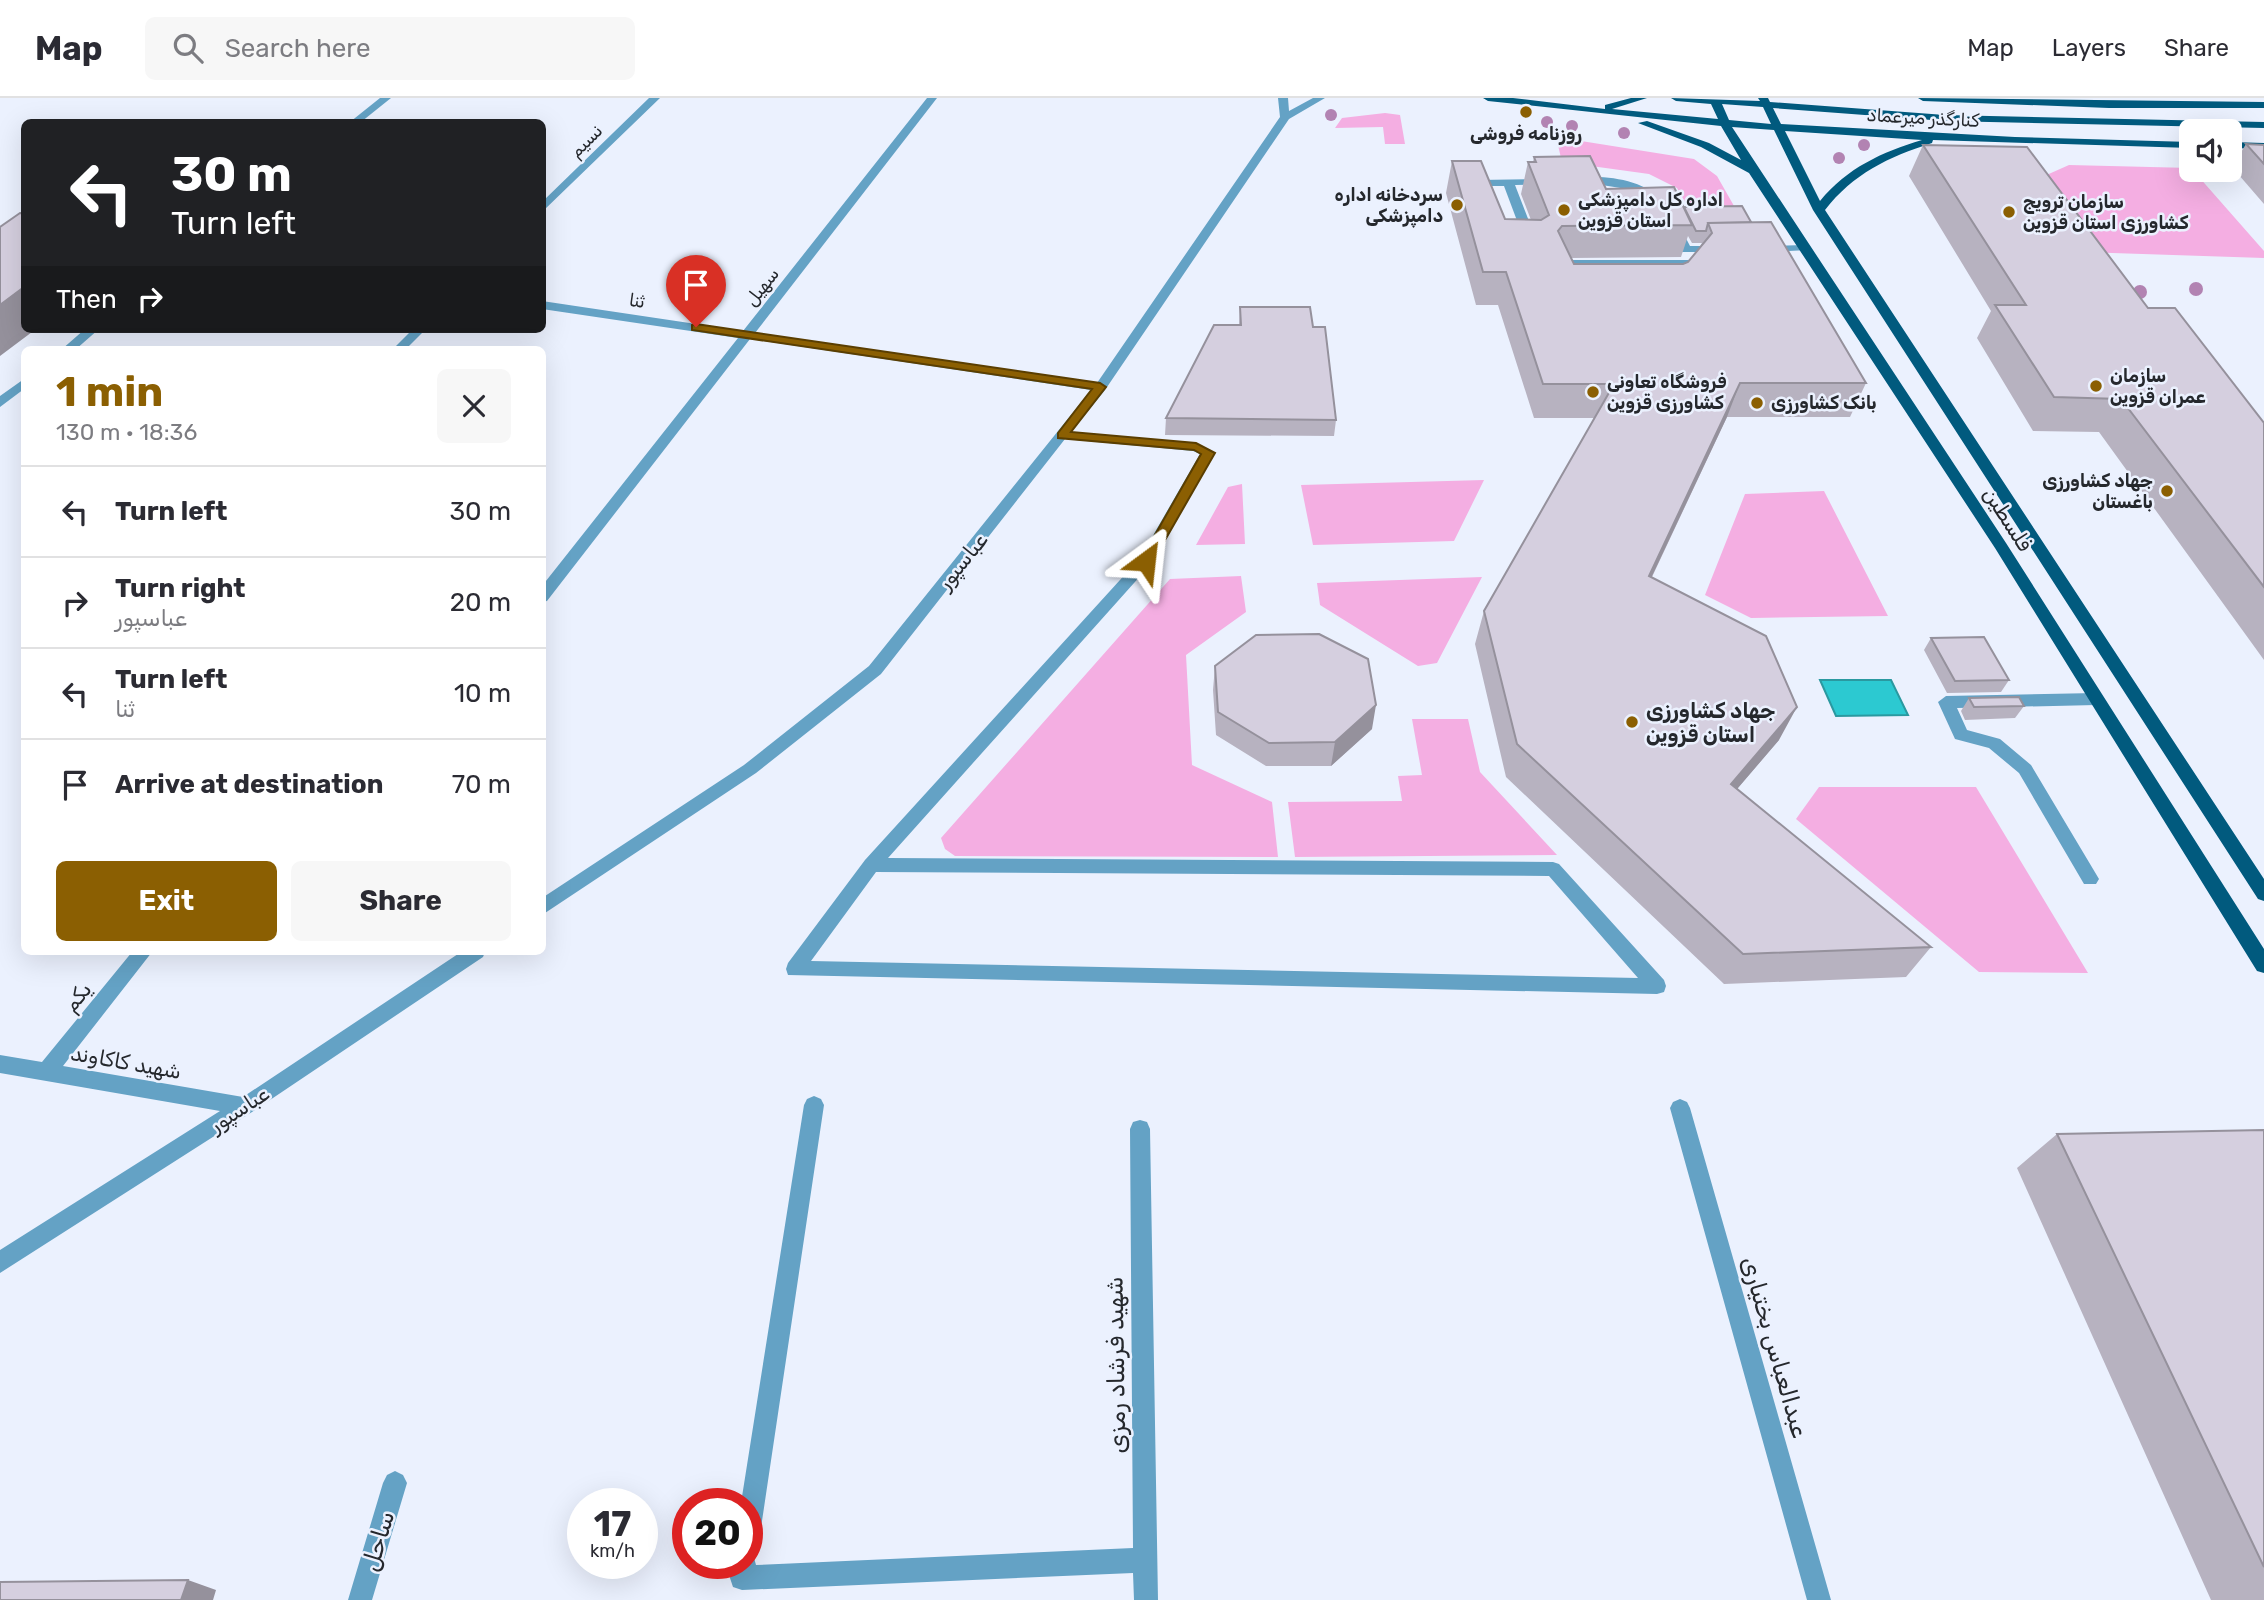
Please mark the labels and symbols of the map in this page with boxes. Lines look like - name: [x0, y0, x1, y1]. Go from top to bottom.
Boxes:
- marker: روزنامه فروشی: [1518, 104, 1534, 120]
- street label: کنارگذر میرعماد: [1866, 104, 1980, 132]
- street label: نسیم: [565, 120, 608, 163]
- place label: روزنامه فروشی: [1470, 123, 1582, 145]
- place label: سردخانه اداره دامپزشکی: [1335, 184, 1443, 228]
- place label: اداره کل دامپزشکی استان قزوین: [1578, 189, 1723, 232]
- place label: سازمان ترویج کشاورزی استان قزوین: [2023, 191, 2189, 234]
- marker: سردخانه اداره دامپزشکی: [1449, 197, 1465, 213]
- marker: اداره کل دامپزشکی استان قزوین: [1556, 202, 1572, 218]
- marker: سازمان ترویج کشاورزی استان قزوین: [2001, 204, 2017, 220]
- pin: [666, 255, 726, 327]
- street label: سهیل: [740, 263, 784, 311]
- street label: ثنا: [628, 289, 647, 313]
- place label: سازمان عمران قزوین: [2110, 365, 2206, 408]
- place label: فروشگاه تعاونی کشاورزی قزوین: [1607, 371, 1727, 414]
- marker: سازمان عمران قزوین: [2088, 378, 2104, 394]
- marker: فروشگاه تعاونی کشاورزی قزوین: [1585, 384, 1601, 400]
- place label: بانک کشاورزی: [1771, 392, 1877, 414]
- marker: بانک کشاورزی: [1749, 395, 1765, 411]
- place label: جهاد کشاورزی باغستان: [2042, 470, 2153, 513]
- street label: فلسطین: [1978, 482, 2038, 556]
- marker: جهاد کشاورزی باغستان: [2159, 483, 2175, 499]
- position arrow: [1109, 524, 1183, 598]
- street label: عباسپور: [930, 528, 994, 597]
- place label: جهاد کشاورزی استان قزوین: [1646, 698, 1775, 748]
- marker: جهاد کشاورزی استان قزوین: [1624, 714, 1640, 730]
- street label: یکم: [58, 977, 98, 1018]
- street label: شهید کاکاوند: [69, 1040, 183, 1085]
- street label: عباسپور: [203, 1081, 274, 1140]
- street label: عبدالعباس بختیاری: [1736, 1253, 1814, 1441]
- street label: شهید فرشاد رمزی: [1100, 1276, 1132, 1454]
- speed limit sign: 20: [672, 1488, 763, 1579]
- street label: ساحل: [356, 1508, 400, 1574]

